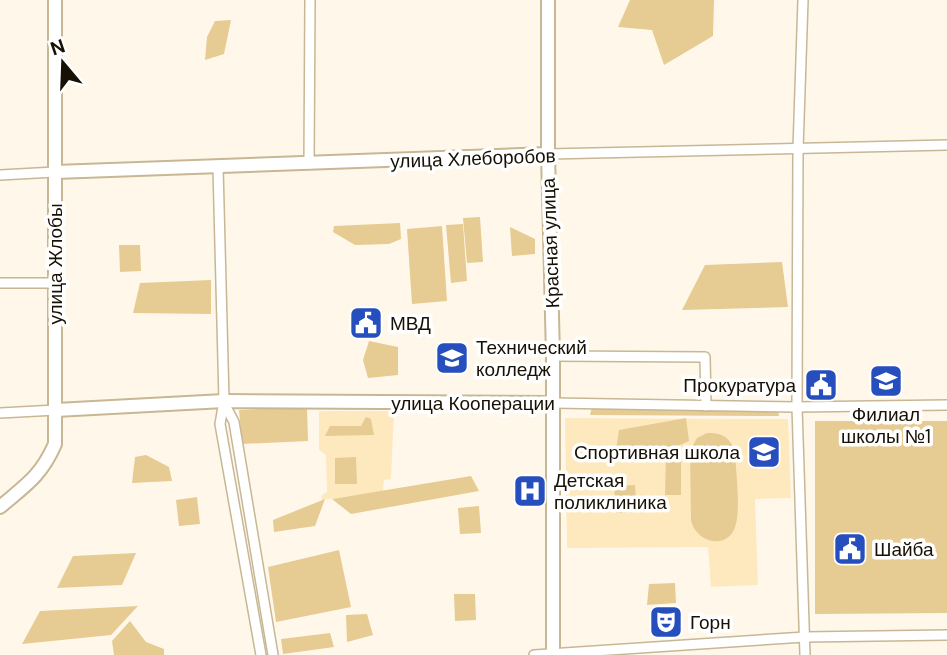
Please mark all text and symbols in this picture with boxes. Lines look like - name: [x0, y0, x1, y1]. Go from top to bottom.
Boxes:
- north arrow: [28, 28, 98, 98]
- text: N: [47, 33, 68, 61]
- street label: улица Хлеборобов: [390, 143, 556, 174]
- street label: Красная улица: [536, 177, 565, 309]
- street label: улица Жлобы: [43, 203, 68, 325]
- public building icon: МВД: [347, 304, 385, 342]
- place label: МВД: [390, 311, 431, 336]
- place label: Технический колледж: [476, 335, 587, 382]
- school or university icon: Технический колледж: [433, 339, 471, 377]
- school or university icon: Филиал школы №1: [867, 362, 905, 400]
- public building icon: Прокуратура: [802, 366, 840, 404]
- place label: Прокуратура: [683, 373, 796, 398]
- street label: улица Кооперации: [391, 391, 555, 416]
- place label: Филиал школы №1: [841, 402, 931, 449]
- school or university icon: Спортивная школа: [745, 433, 783, 471]
- place label: Спортивная школа: [574, 440, 740, 465]
- place label: Детская поликлиника: [554, 468, 667, 515]
- hospital icon: Детская поликлиника: [511, 472, 549, 510]
- public building icon: Шайба: [831, 530, 869, 568]
- place label: Шайба: [874, 537, 934, 562]
- theatre icon: Горн: [647, 603, 685, 641]
- place label: Горн: [690, 610, 731, 635]

